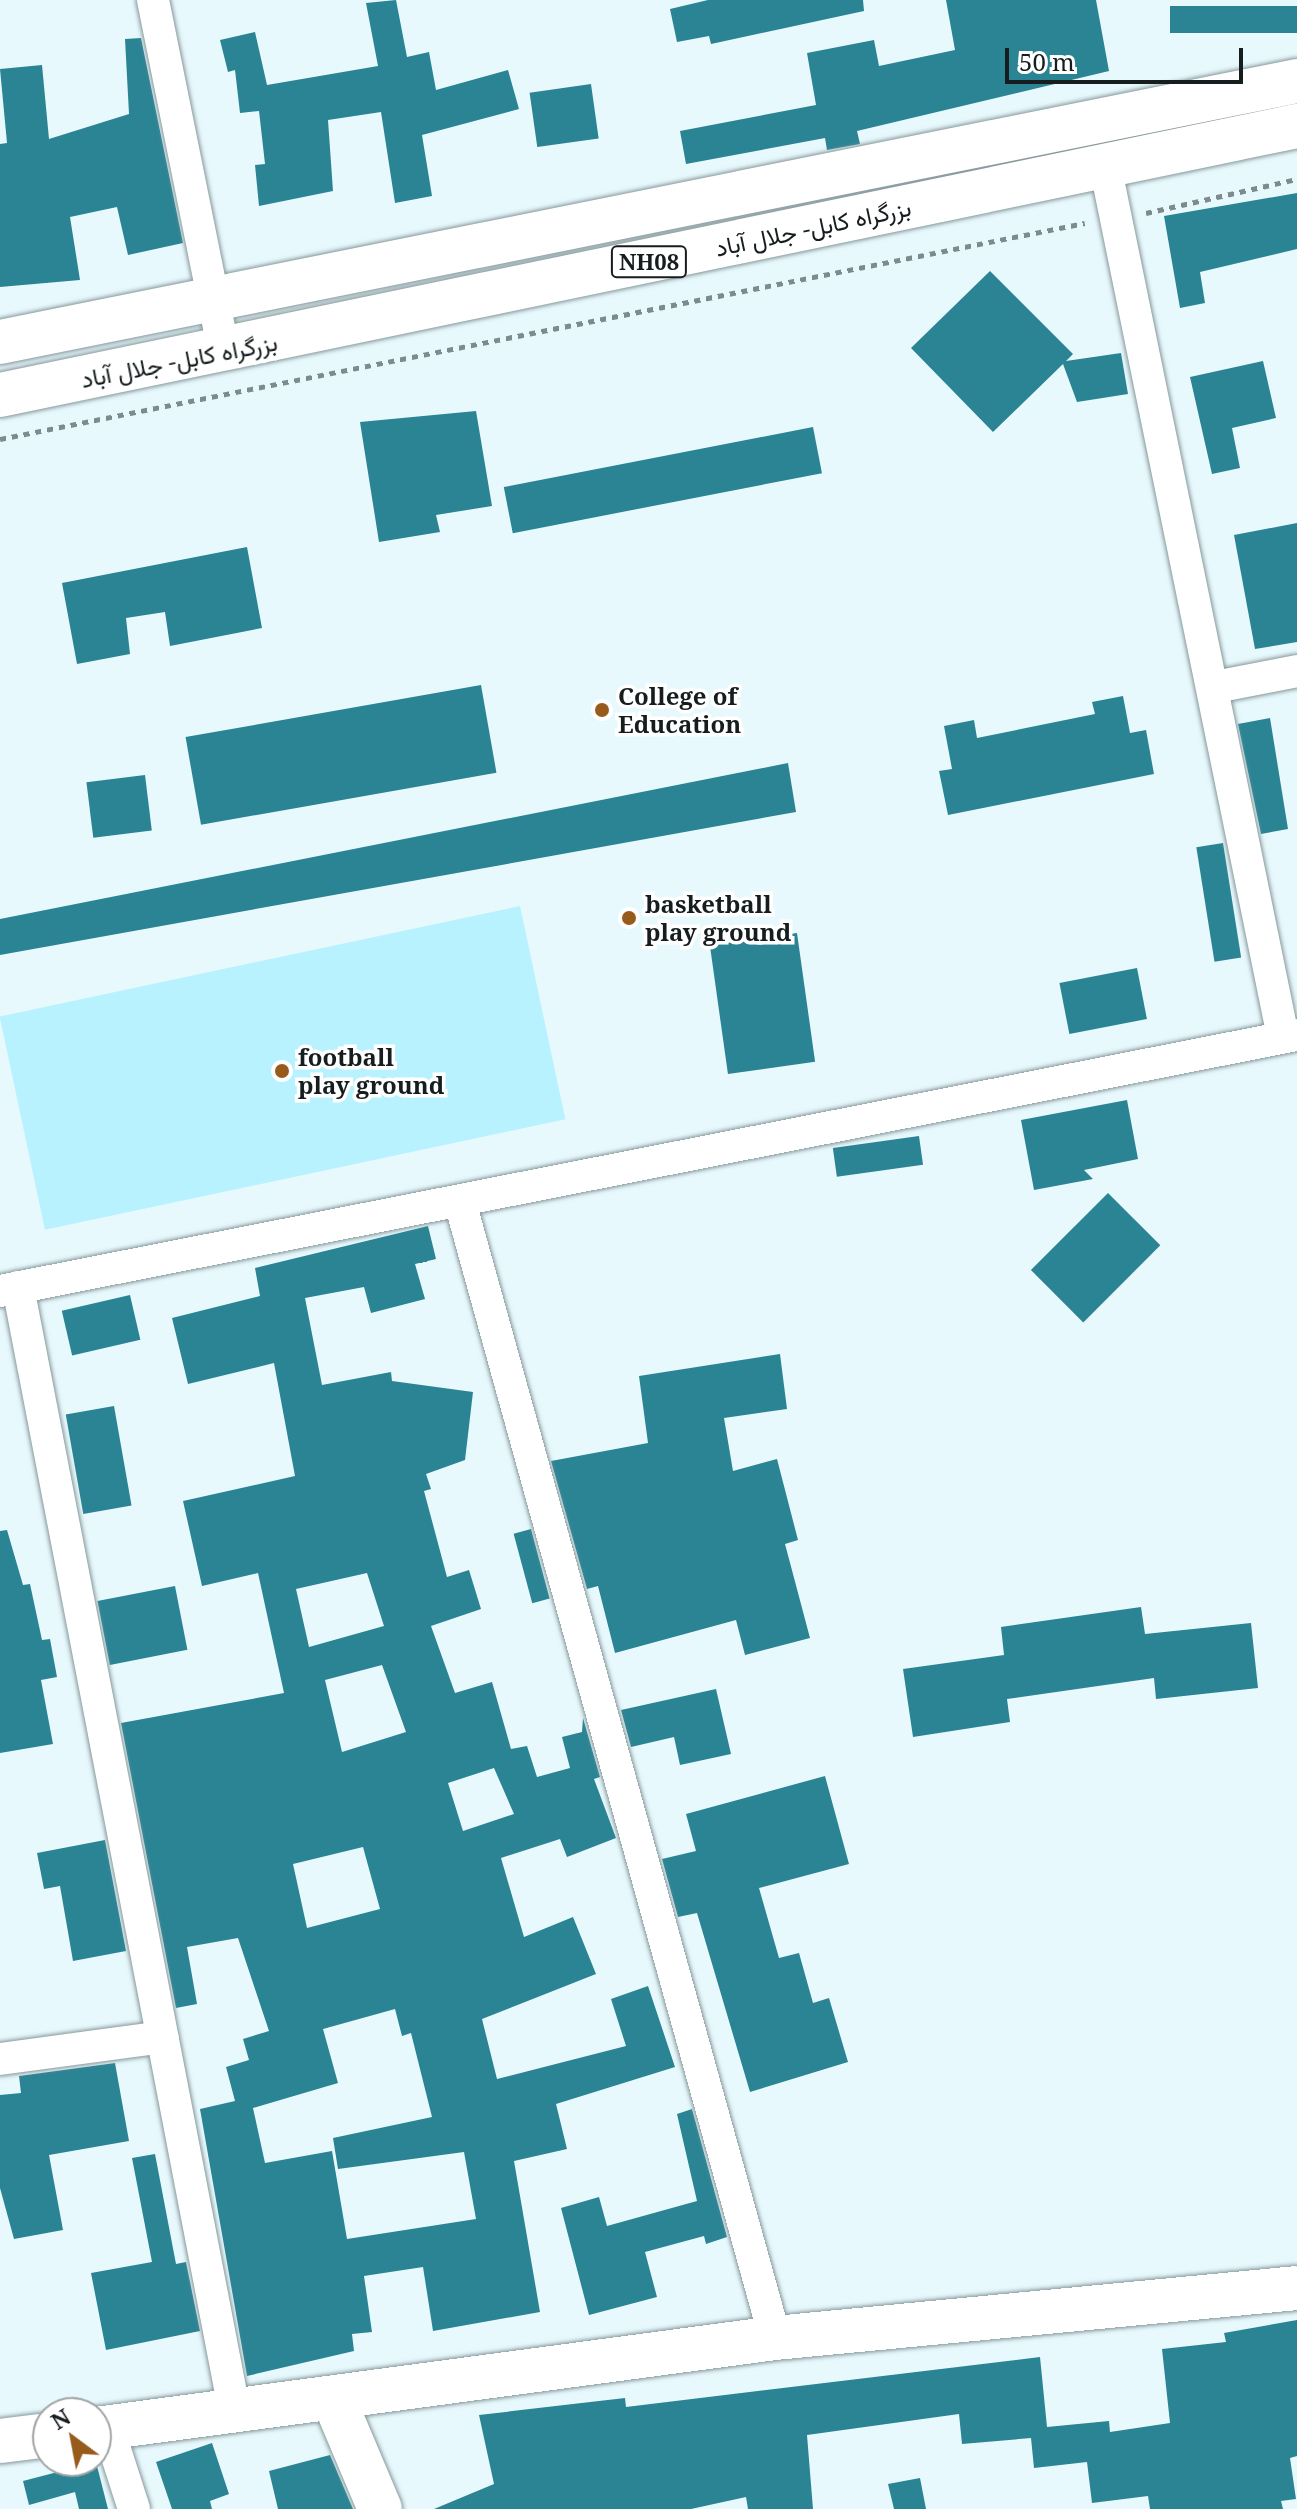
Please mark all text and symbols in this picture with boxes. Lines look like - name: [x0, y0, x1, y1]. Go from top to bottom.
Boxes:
- scale bar: [1009, 32, 1247, 82]
- text: 50 m: [1019, 45, 1075, 78]
- street label: بزرگراه کابل- جلال آباد: [712, 192, 914, 262]
- road number: NH08: [609, 244, 689, 280]
- street label: بزرگراه کابل- جلال آباد: [78, 327, 280, 393]
- place label: College of Education: [618, 682, 741, 738]
- marker: College of Education: [593, 701, 611, 719]
- place label: basketball play ground: [645, 890, 791, 946]
- marker: basketball play ground: [620, 909, 638, 927]
- place label: football play ground: [298, 1043, 444, 1099]
- marker: football play ground: [273, 1062, 291, 1080]
- north arrow: [32, 2397, 112, 2477]
- text: N: [45, 2401, 76, 2436]

